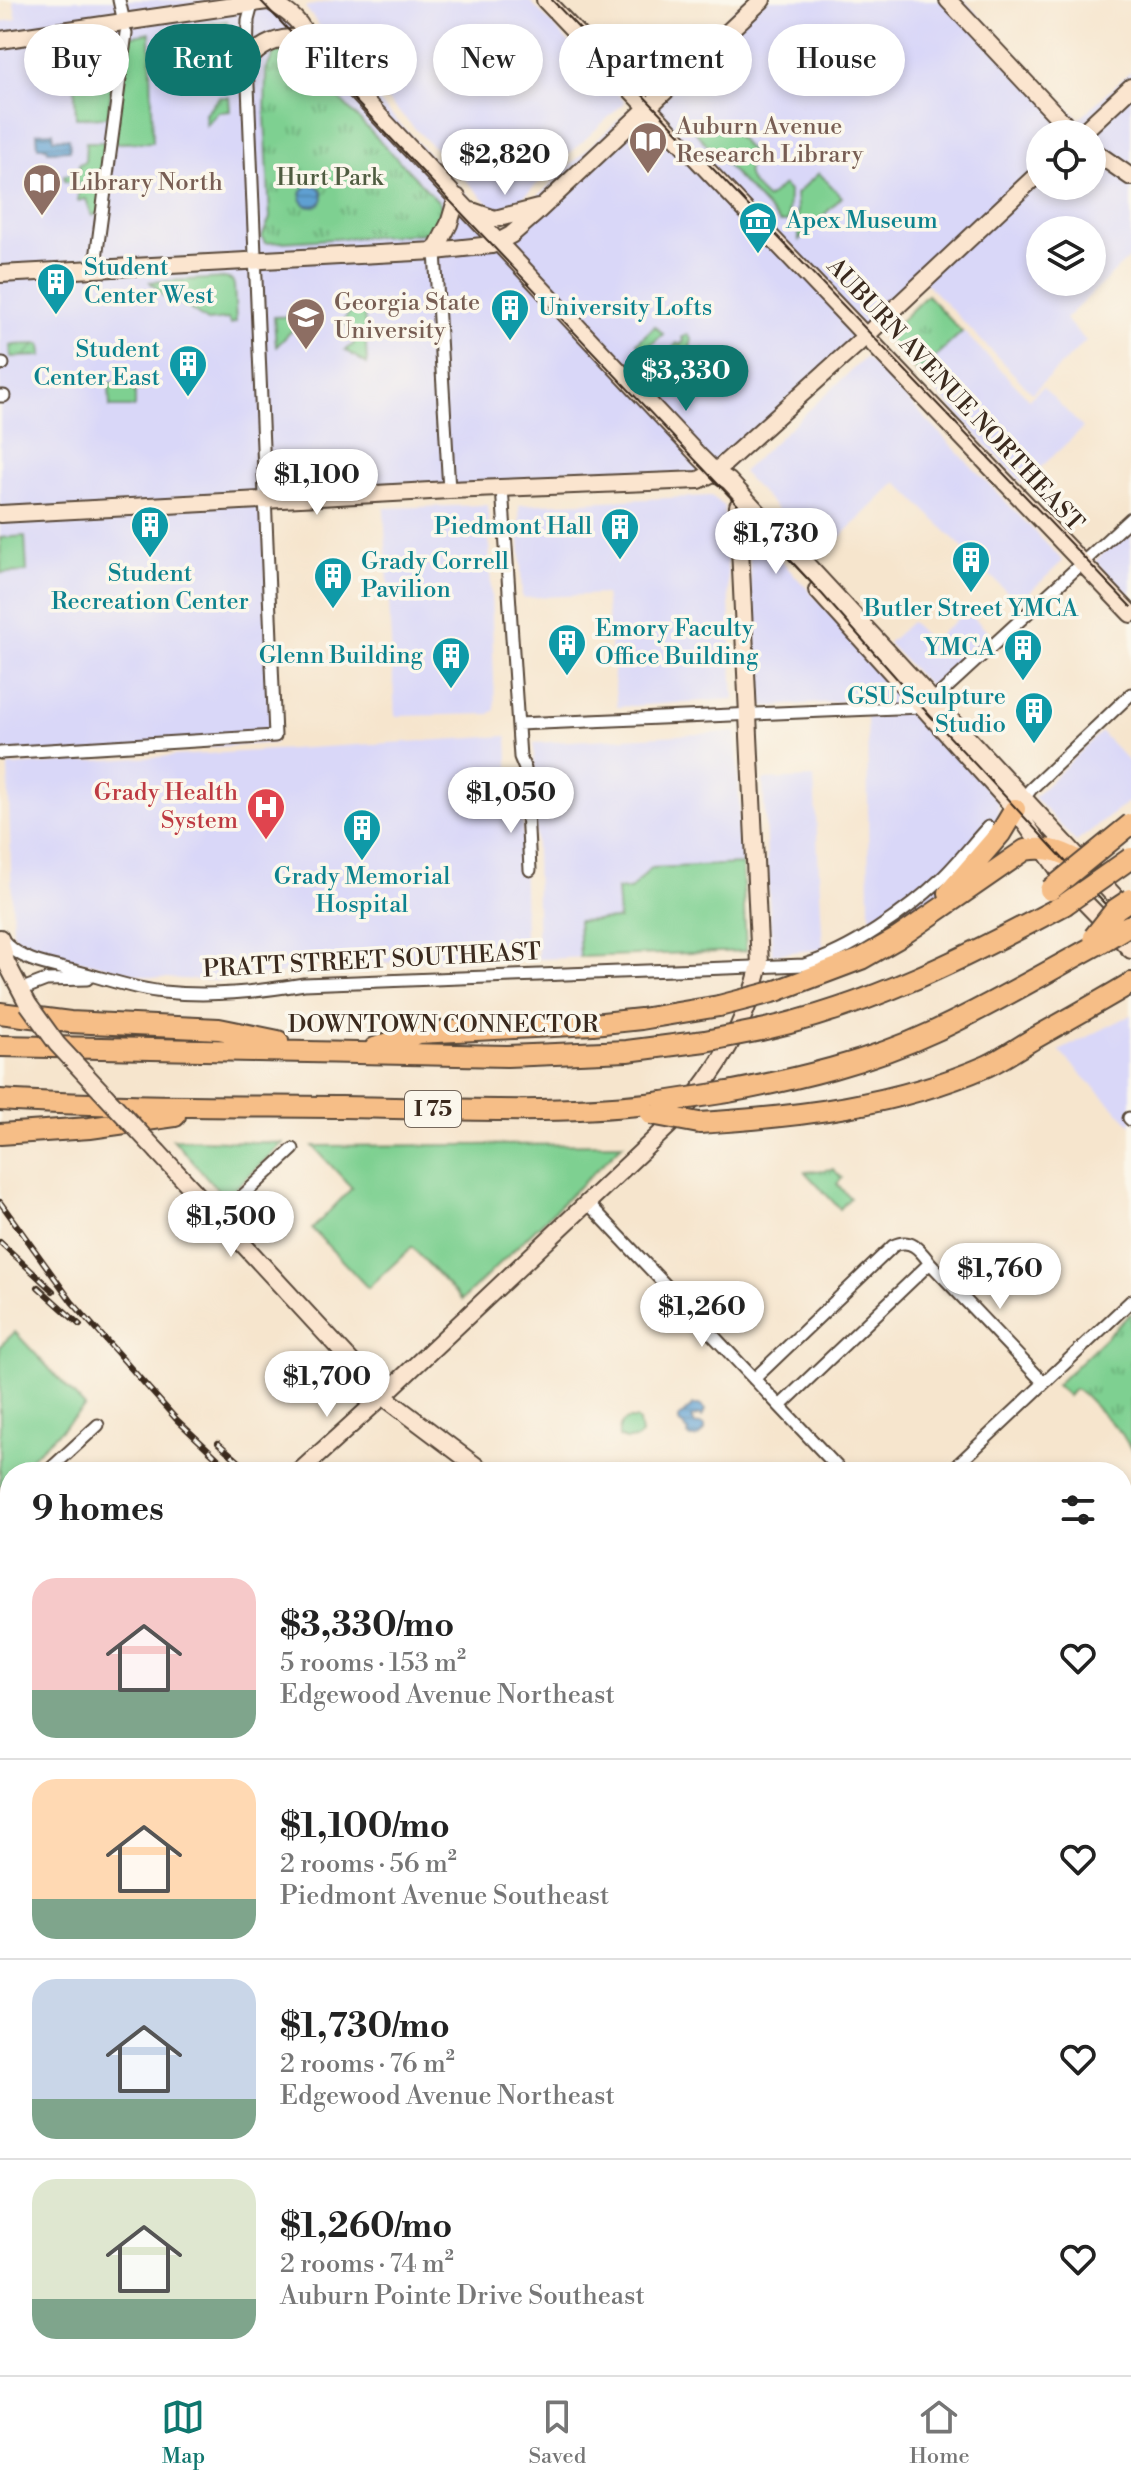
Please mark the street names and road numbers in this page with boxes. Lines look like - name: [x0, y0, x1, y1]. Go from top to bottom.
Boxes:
- street label: AUBURN AVENUE NORTHEAST: [820, 251, 1090, 538]
- street label: PRATT STREET SOUTHEAST: [202, 937, 542, 985]
- street label: DOWNTOWN CONNECTOR: [288, 1010, 600, 1040]
- road number: I 75: [405, 1091, 461, 1127]

